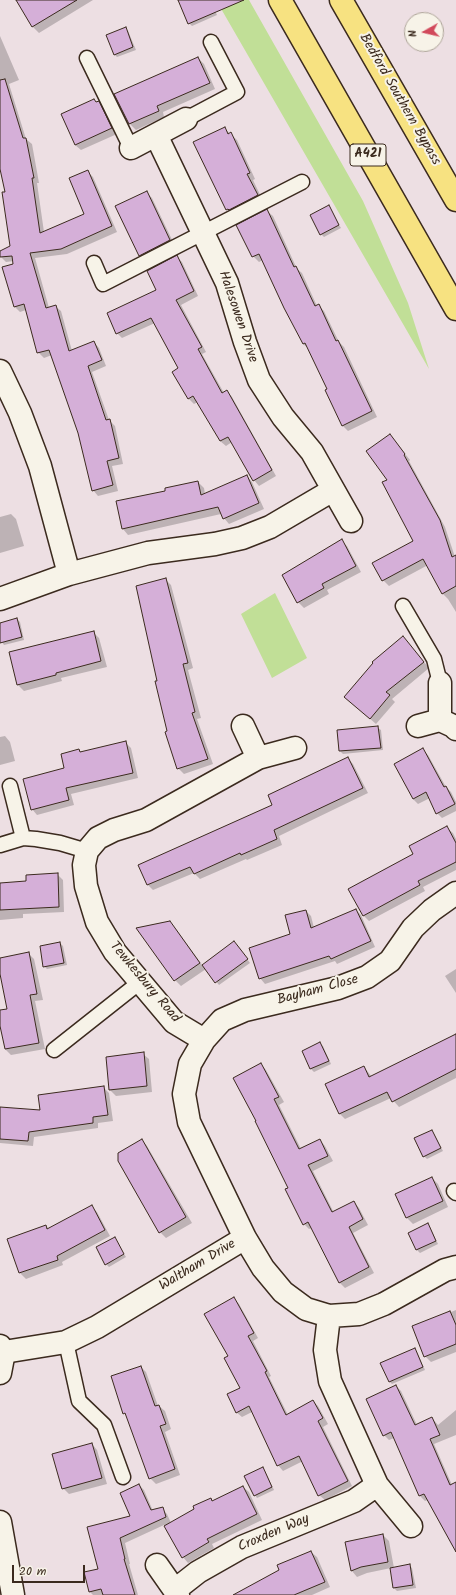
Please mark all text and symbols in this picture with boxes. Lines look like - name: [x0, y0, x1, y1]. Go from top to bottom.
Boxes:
- north arrow: [404, 12, 444, 52]
- text: N: [404, 29, 423, 38]
- street label: Bedford Southern Bypass: [354, 31, 444, 169]
- road number: A421: [350, 144, 386, 166]
- street label: Halesowen Drive: [213, 269, 261, 365]
- street label: Tewkesbury Road: [105, 939, 183, 1027]
- street label: Bayham Close: [276, 972, 360, 1010]
- street label: Waltham Drive: [157, 1237, 239, 1295]
- street label: Croxden Way: [236, 1511, 312, 1557]
- scale bar: [14, 1557, 87, 1583]
- text: 20 m: [19, 1562, 46, 1581]

